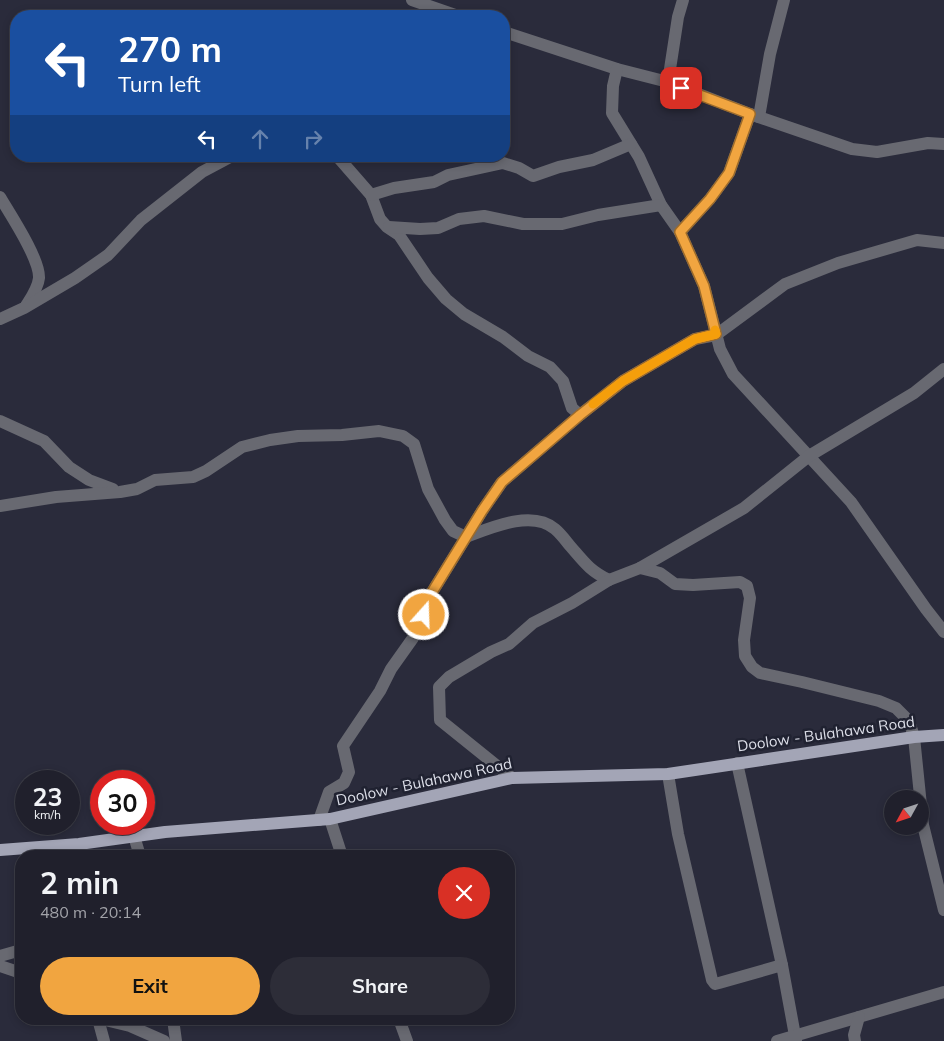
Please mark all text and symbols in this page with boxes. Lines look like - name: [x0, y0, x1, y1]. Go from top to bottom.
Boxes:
- text: 270 m: [118, 27, 222, 71]
- icon: left: [35, 30, 100, 95]
- pin: [660, 67, 702, 109]
- text: Turn left: [118, 70, 201, 98]
- icon: arrive: [667, 74, 695, 102]
- icon: left: [193, 125, 221, 153]
- icon: ahead: [246, 125, 274, 153]
- icon: right: [299, 125, 327, 153]
- position arrow: [397, 588, 449, 640]
- street label: Doolow - Bulahawa Road: [736, 712, 916, 755]
- street label: Doolow - Bulahawa Road: [334, 754, 514, 809]
- speed limit sign: 30: [90, 770, 155, 835]
- text: 23: [32, 781, 63, 812]
- north arrow: [884, 790, 929, 835]
- map controls: [884, 790, 929, 835]
- text: km/h: [34, 807, 61, 822]
- text: 2 min: [40, 864, 119, 902]
- button: close: [438, 867, 490, 919]
- text: 480 m · 20:14: [40, 902, 141, 922]
- button: Exit: [40, 957, 260, 1015]
- button: Share: [270, 957, 490, 1015]

